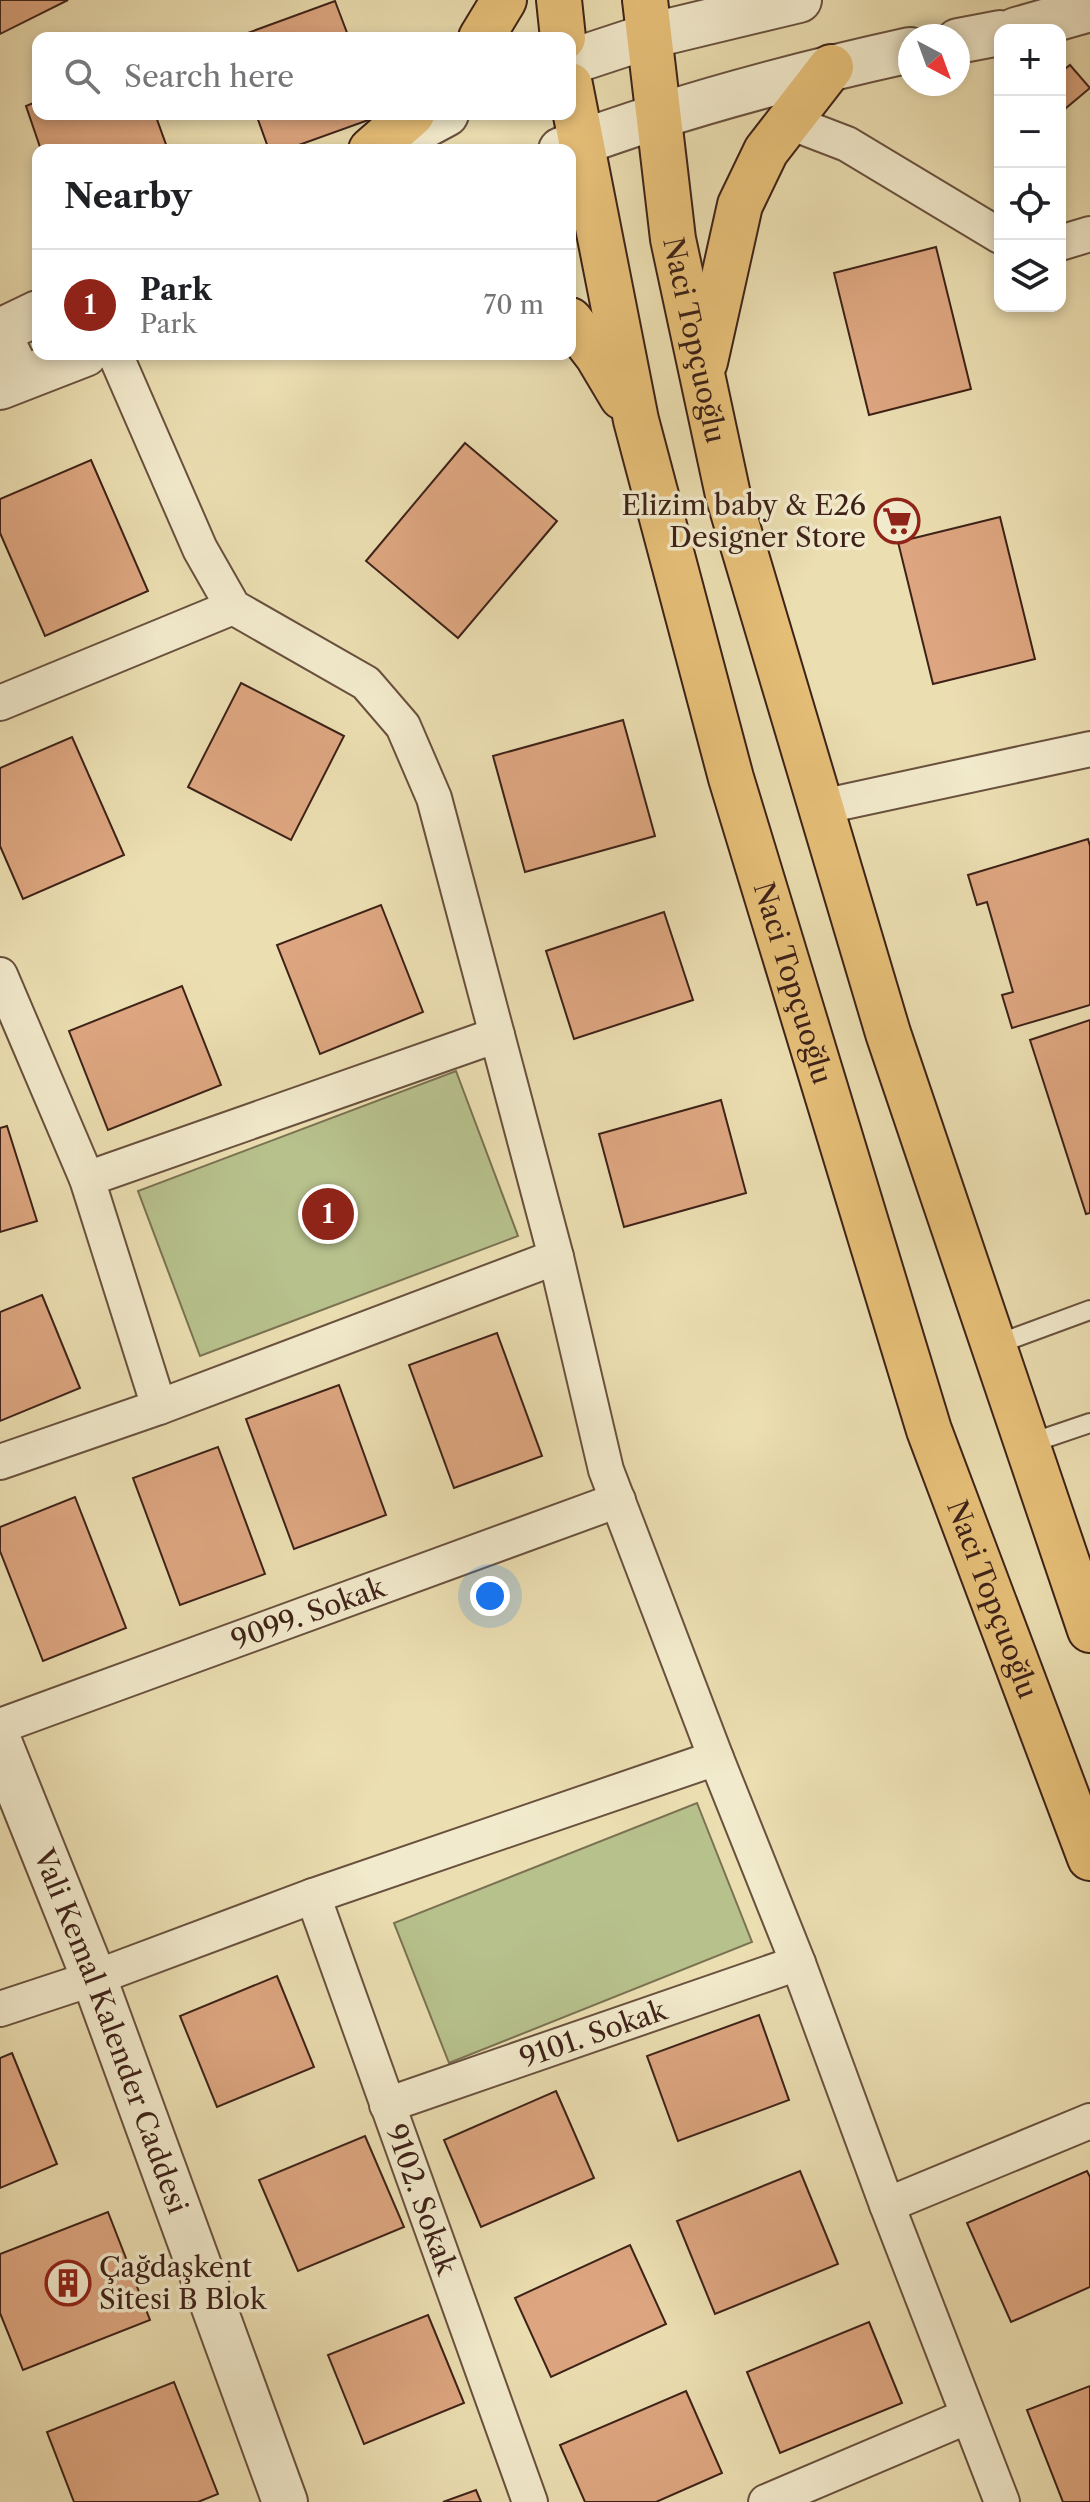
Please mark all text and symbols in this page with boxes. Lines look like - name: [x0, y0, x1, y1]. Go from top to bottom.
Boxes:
- north arrow: [898, 24, 970, 96]
- map controls: [994, 24, 1066, 312]
- button: +: [994, 24, 1066, 96]
- search box: [32, 32, 576, 120]
- icon: search: [60, 54, 104, 98]
- text: Search here: [124, 58, 294, 95]
- button: −: [994, 96, 1066, 168]
- button: locate: [994, 168, 1066, 240]
- text: Nearby: [64, 175, 192, 217]
- street label: Naci Topçuoğlu: [656, 234, 733, 446]
- button: layers: [994, 240, 1066, 312]
- text: Park: [140, 271, 212, 308]
- text: 1: [84, 289, 96, 321]
- text: 70 m: [484, 289, 544, 321]
- text: Park: [140, 308, 197, 340]
- place label: Elizim baby & E26 Designer Store: [621, 488, 866, 554]
- supermarket icon: Elizim baby & E26 Designer Store: [873, 497, 921, 545]
- street label: Naci Topçuoğlu: [747, 878, 840, 1088]
- pin: 1: [302, 1184, 354, 1244]
- street label: Naci Topçuoğlu: [940, 1495, 1045, 1703]
- street label: 9099. Sokak: [227, 1569, 391, 1657]
- your location: [470, 1576, 510, 1616]
- street label: Vali Kemal Kalender Caddesi: [27, 1843, 195, 2218]
- street label: 9101. Sokak: [515, 1992, 673, 2075]
- street label: 9102. Sokak: [379, 2119, 465, 2281]
- place label: Çağdaşkent Sitesi B Blok: [99, 2250, 268, 2316]
- building icon: Çağdaşkent Sitesi B Blok: [44, 2259, 92, 2307]

